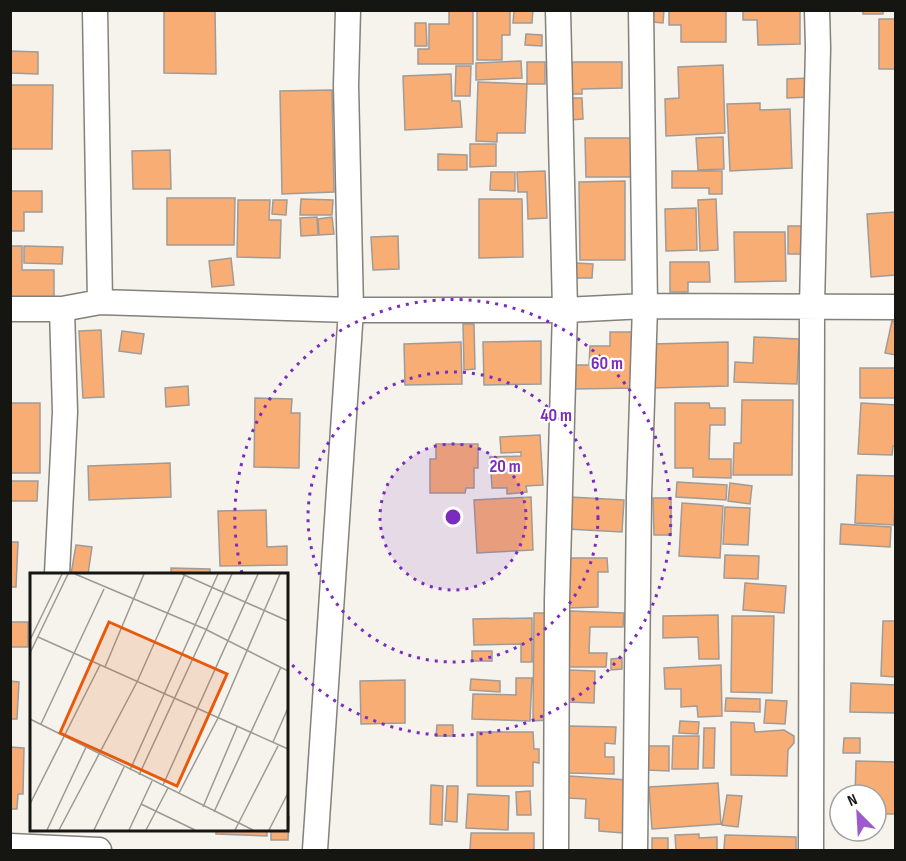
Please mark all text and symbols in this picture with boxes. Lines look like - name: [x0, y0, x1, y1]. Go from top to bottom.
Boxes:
- text: 60 m: [591, 353, 623, 374]
- text: 40 m: [540, 405, 572, 426]
- text: 20 m: [489, 456, 521, 477]
- centre of rings: [443, 507, 463, 527]
- inset map: [30, 573, 288, 831]
- north arrow: [828, 783, 888, 843]
- text: N: [845, 790, 860, 811]

